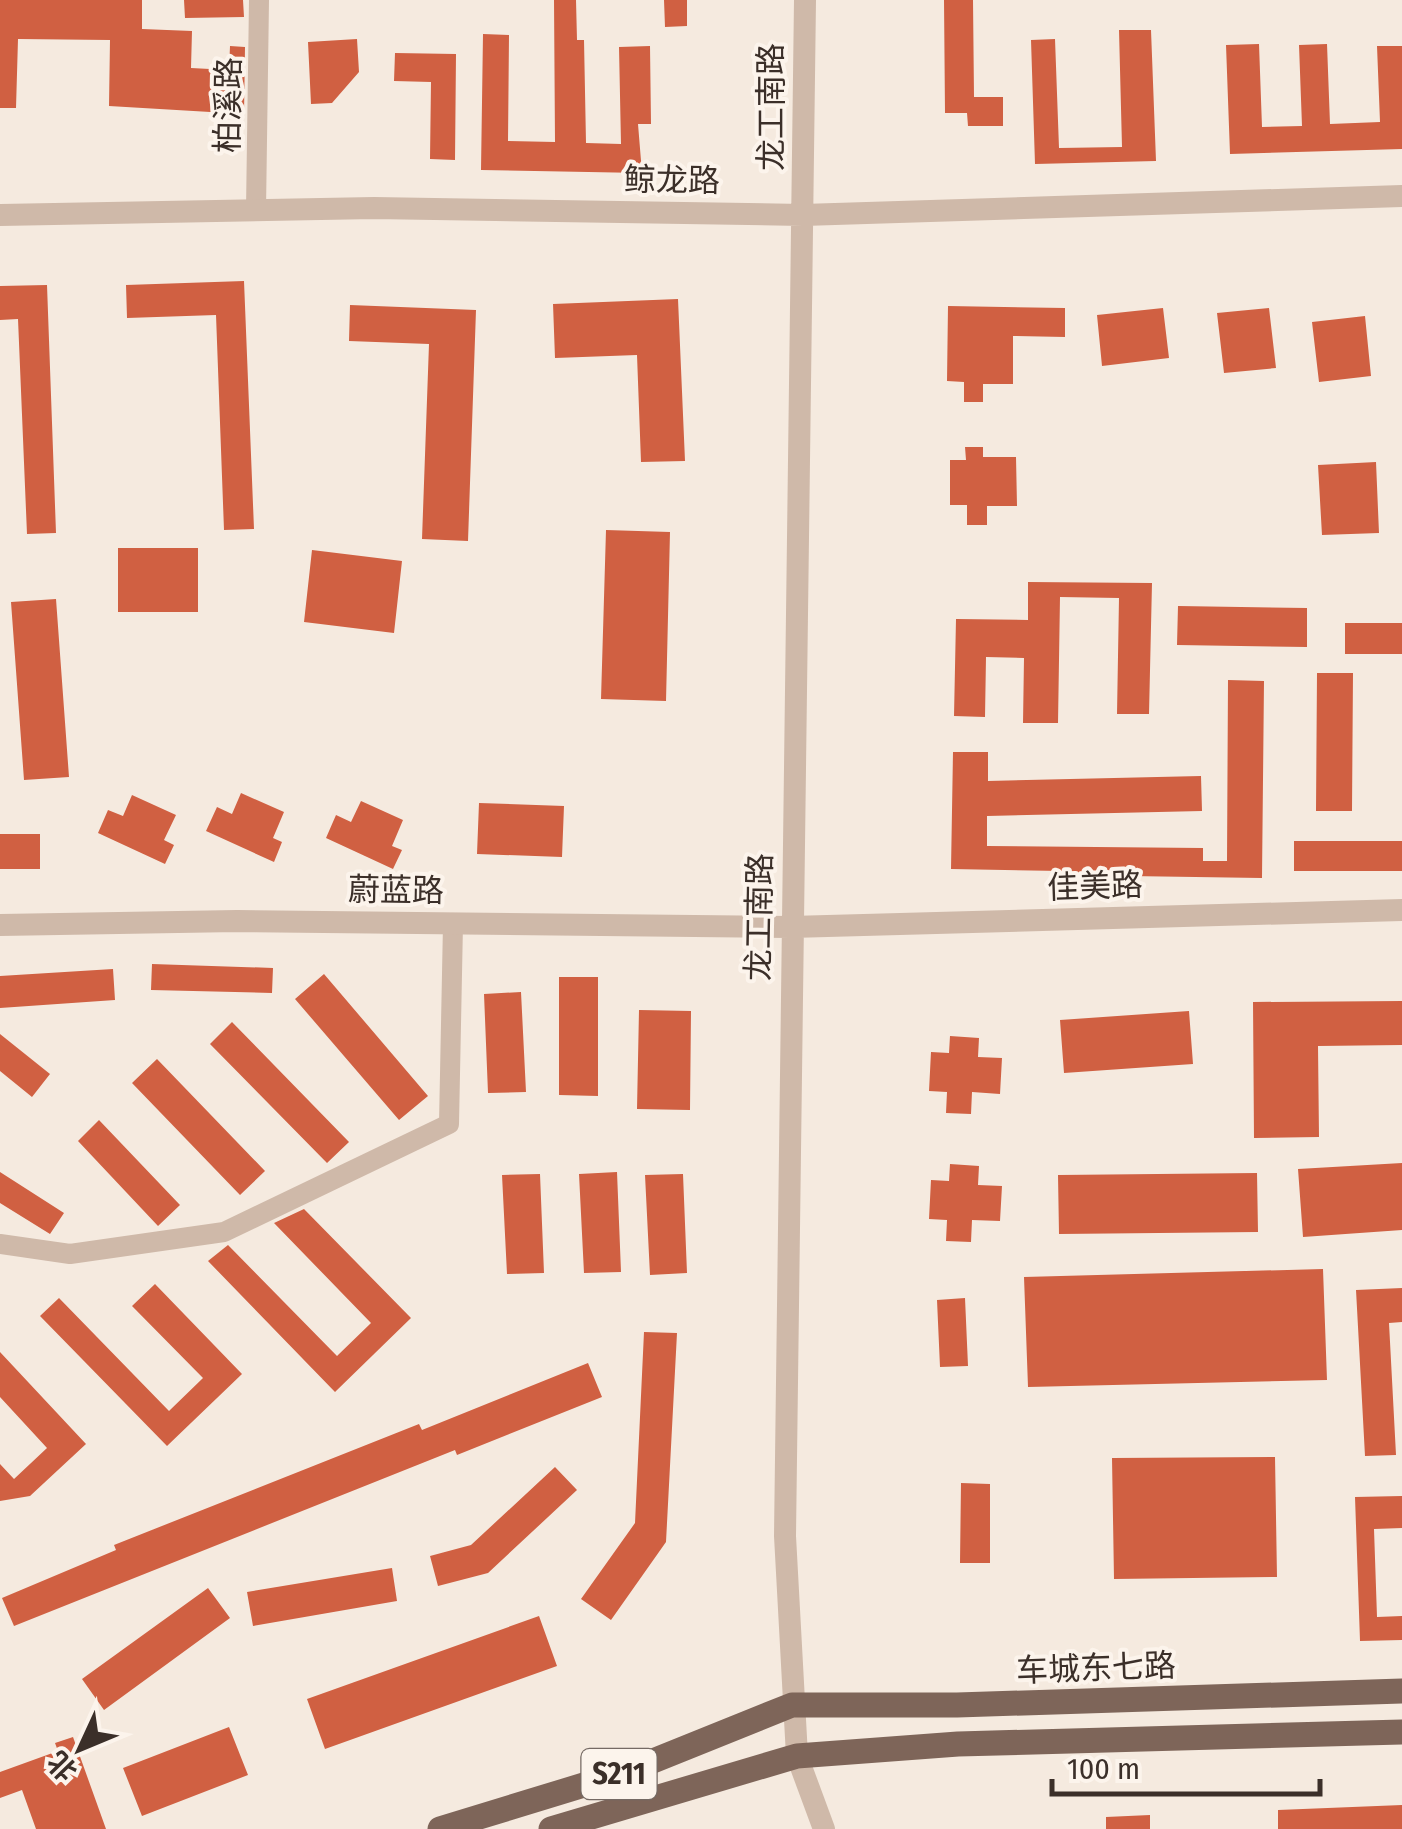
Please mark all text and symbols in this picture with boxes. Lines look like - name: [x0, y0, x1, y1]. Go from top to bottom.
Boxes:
- street label: 龙工南路: [752, 43, 790, 171]
- street label: 柏溪路: [208, 57, 248, 153]
- street label: 鲸龙路: [624, 160, 720, 200]
- street label: 龙工南路: [739, 853, 779, 981]
- street label: 佳美路: [1046, 865, 1144, 907]
- street label: 蔚蓝路: [348, 870, 444, 910]
- street label: 车城东七路: [1015, 1646, 1177, 1690]
- north arrow: [30, 1699, 130, 1799]
- scale bar: [1052, 1734, 1320, 1796]
- text: 北: [41, 1744, 84, 1788]
- road number: S211: [582, 1749, 656, 1799]
- text: 100 m: [1067, 1751, 1140, 1787]

